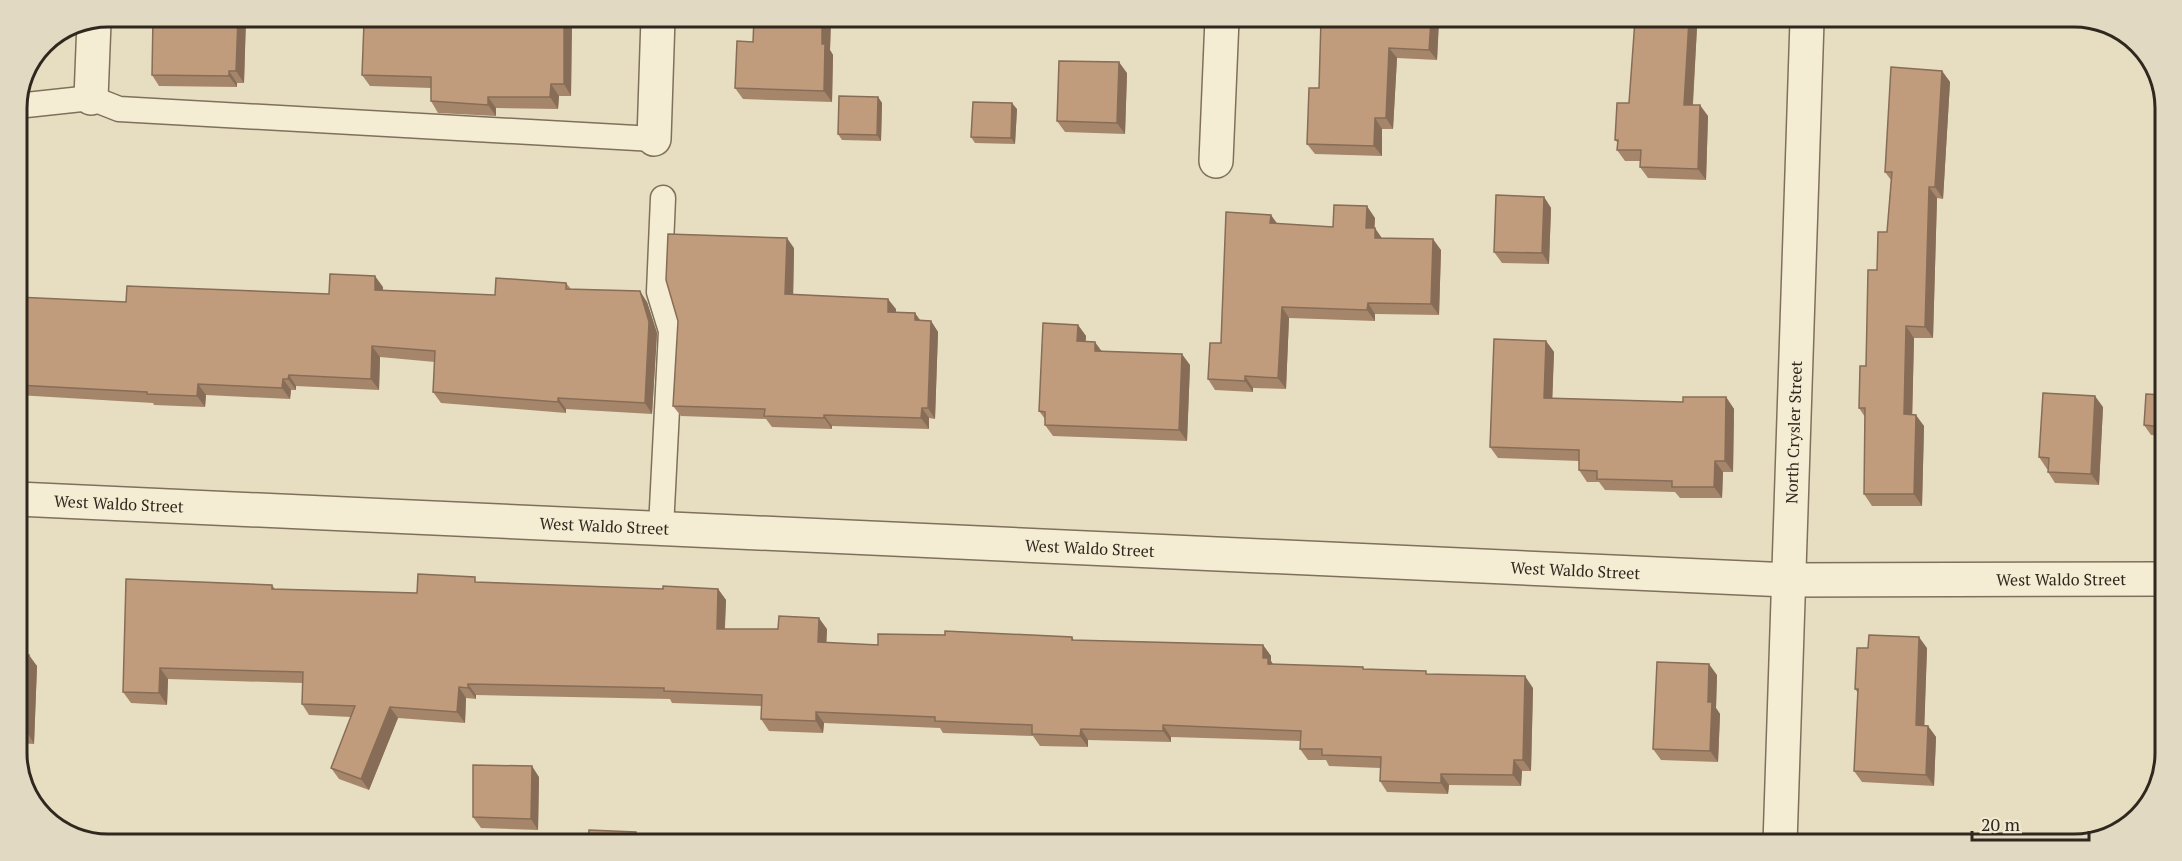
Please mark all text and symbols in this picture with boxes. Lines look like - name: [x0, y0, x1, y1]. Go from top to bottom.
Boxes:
- street label: North Crysler Street: [1780, 360, 1807, 504]
- street label: West Waldo Street: [53, 490, 184, 518]
- street label: West Waldo Street: [539, 512, 670, 540]
- street label: West Waldo Street: [1024, 534, 1155, 562]
- street label: West Waldo Street: [1510, 556, 1641, 584]
- street label: West Waldo Street: [1996, 568, 2126, 590]
- scale bar: [1972, 804, 2089, 842]
- text: 20 m: [1981, 812, 2021, 836]

